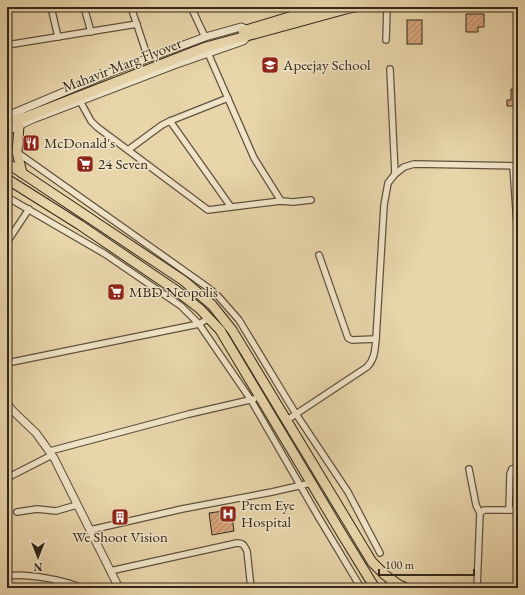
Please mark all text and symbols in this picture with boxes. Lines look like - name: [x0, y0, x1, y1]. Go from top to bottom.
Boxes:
- street label: Mahavir Marg Flyover: [59, 33, 184, 96]
- school or university icon: Apeejay School: [260, 55, 280, 75]
- place label: Apeejay School: [282, 55, 371, 74]
- restaurant icon: McDonald's: [21, 133, 41, 153]
- place label: McDonald's: [44, 133, 115, 152]
- supermarket icon: 24 Seven: [75, 154, 95, 174]
- place label: 24 Seven: [98, 154, 148, 173]
- supermarket icon: MBD Neopolis: [106, 282, 126, 302]
- place label: MBD Neopolis: [129, 282, 218, 301]
- place label: Prem Eye Hospital: [241, 495, 295, 531]
- hospital icon: Prem Eye Hospital: [218, 504, 238, 524]
- building icon: We Shoot Vision: [110, 507, 130, 527]
- place label: We Shoot Vision: [72, 527, 168, 546]
- north arrow: [18, 537, 58, 577]
- scale bar: [379, 551, 474, 577]
- text: 100 m: [385, 557, 415, 573]
- text: N: [33, 560, 42, 574]

